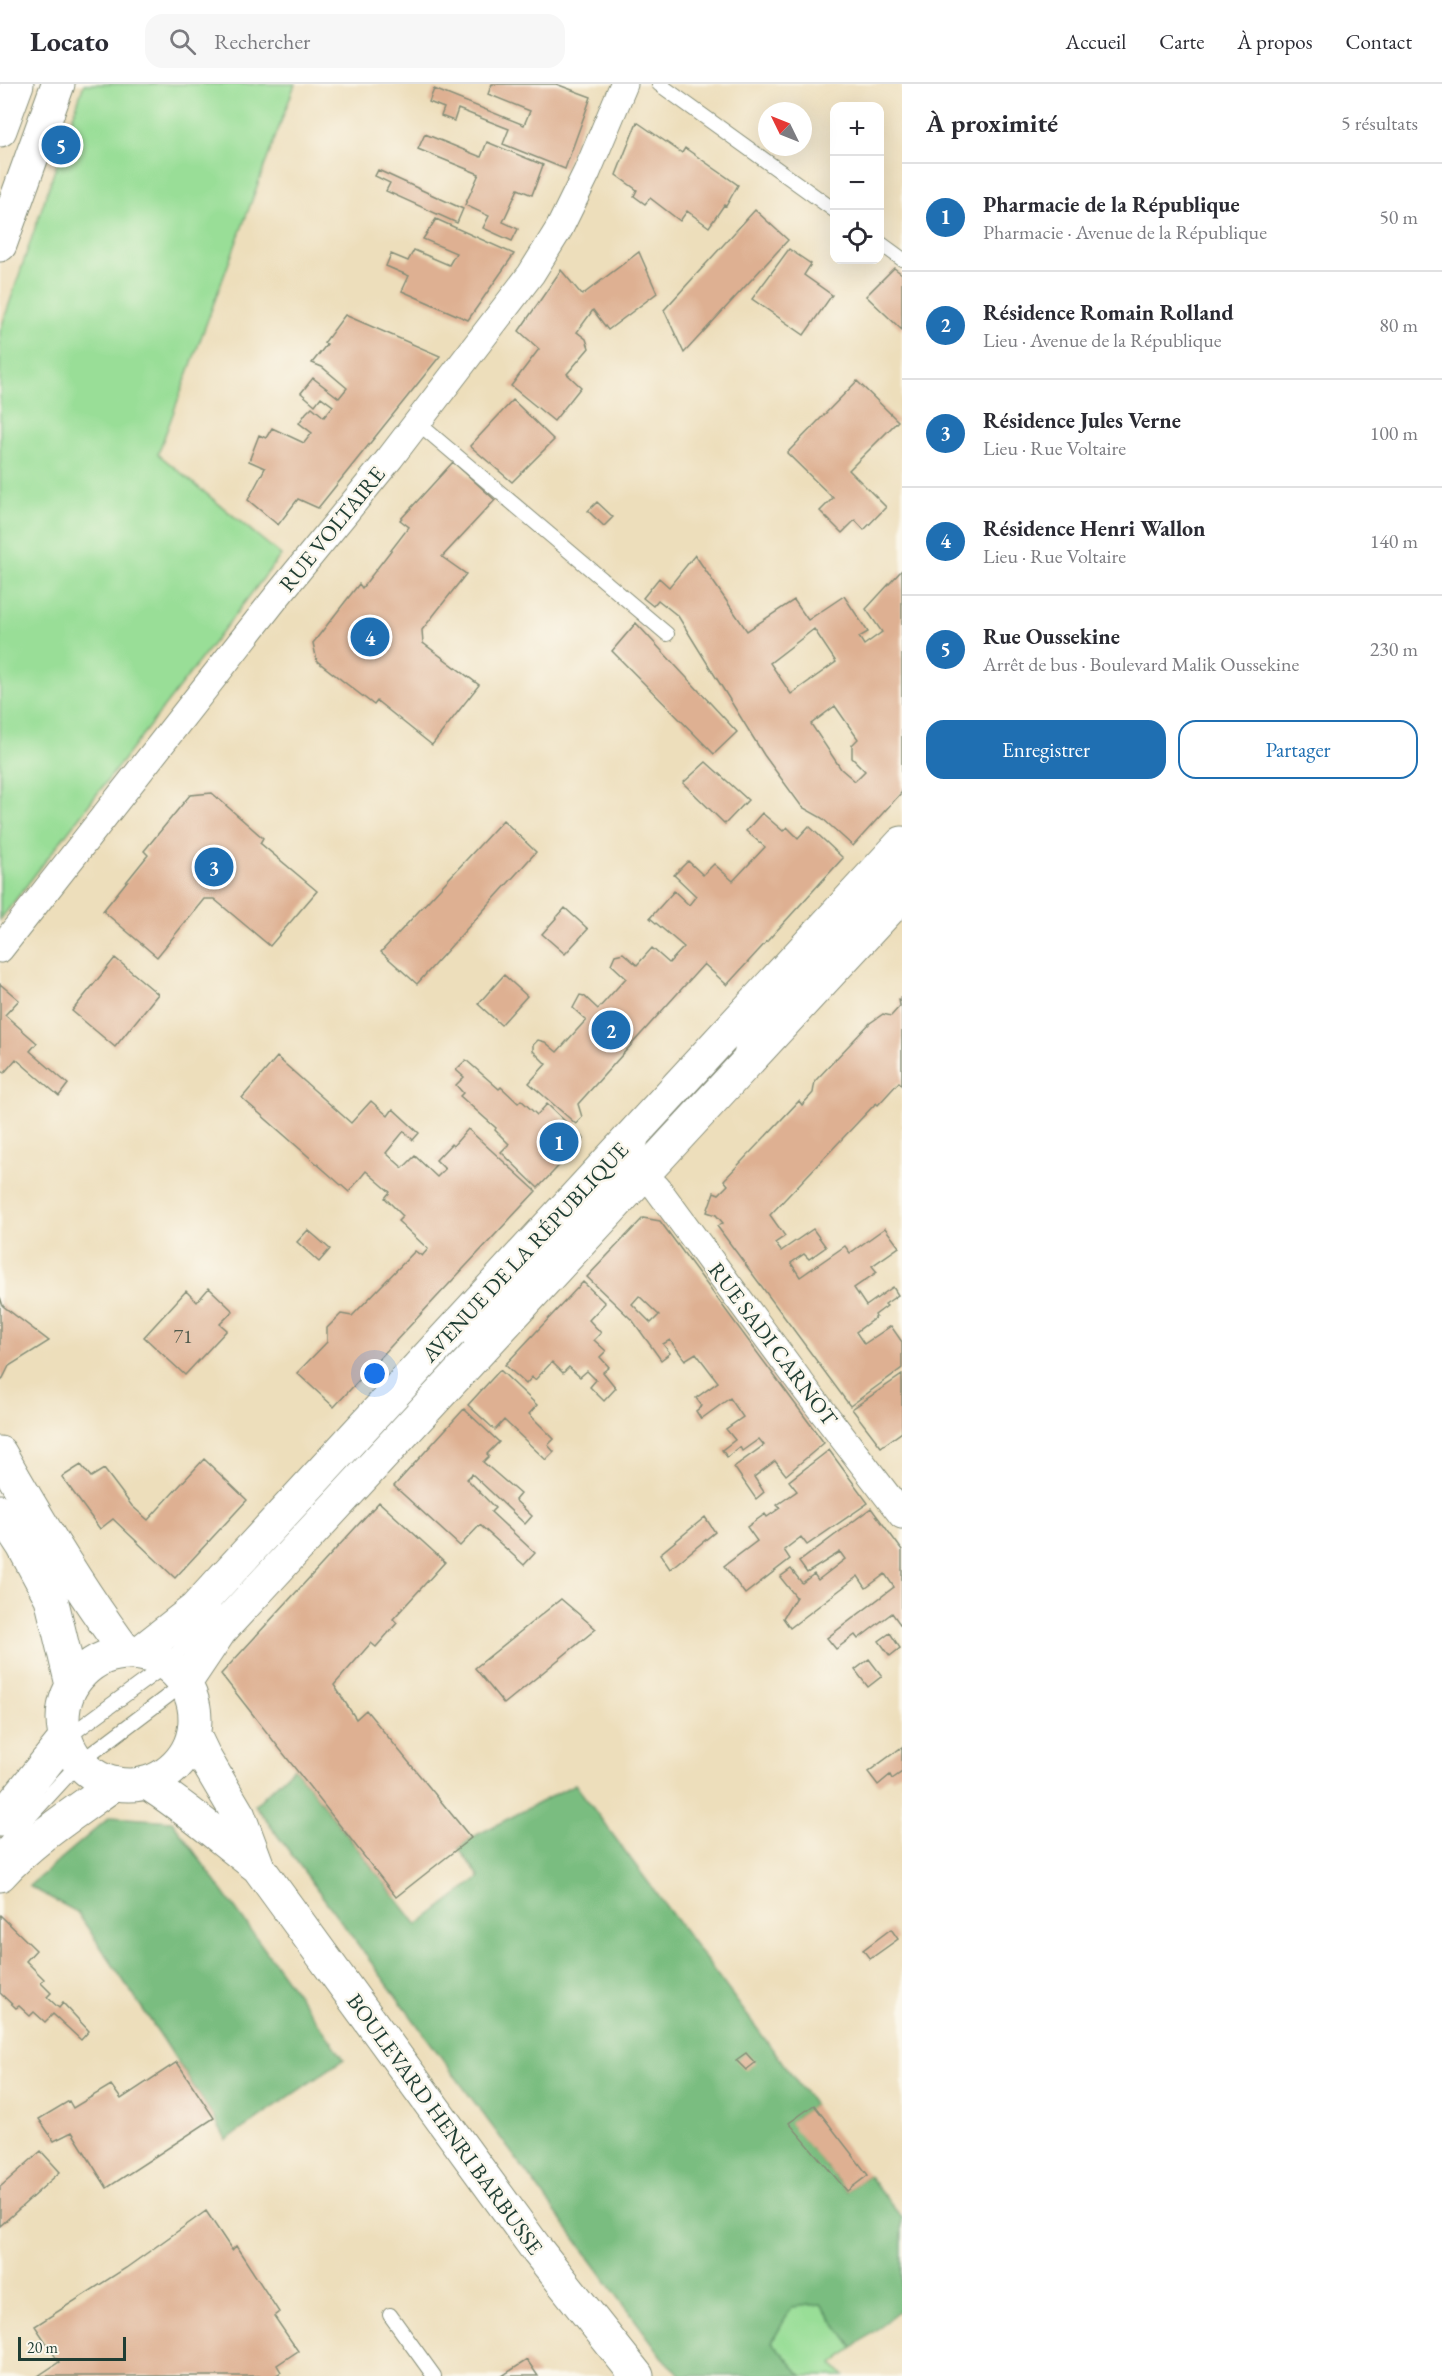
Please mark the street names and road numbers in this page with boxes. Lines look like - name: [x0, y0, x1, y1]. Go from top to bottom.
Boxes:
- street label: RUE VOLTAIRE: [272, 460, 392, 598]
- street label: AVENUE DE LA RÉPUBLIQUE: [415, 1136, 635, 1369]
- street label: RUE SADI CARNOT: [702, 1256, 844, 1432]
- street label: BOULEVARD HENRI BARBUSSE: [340, 1988, 550, 2260]

